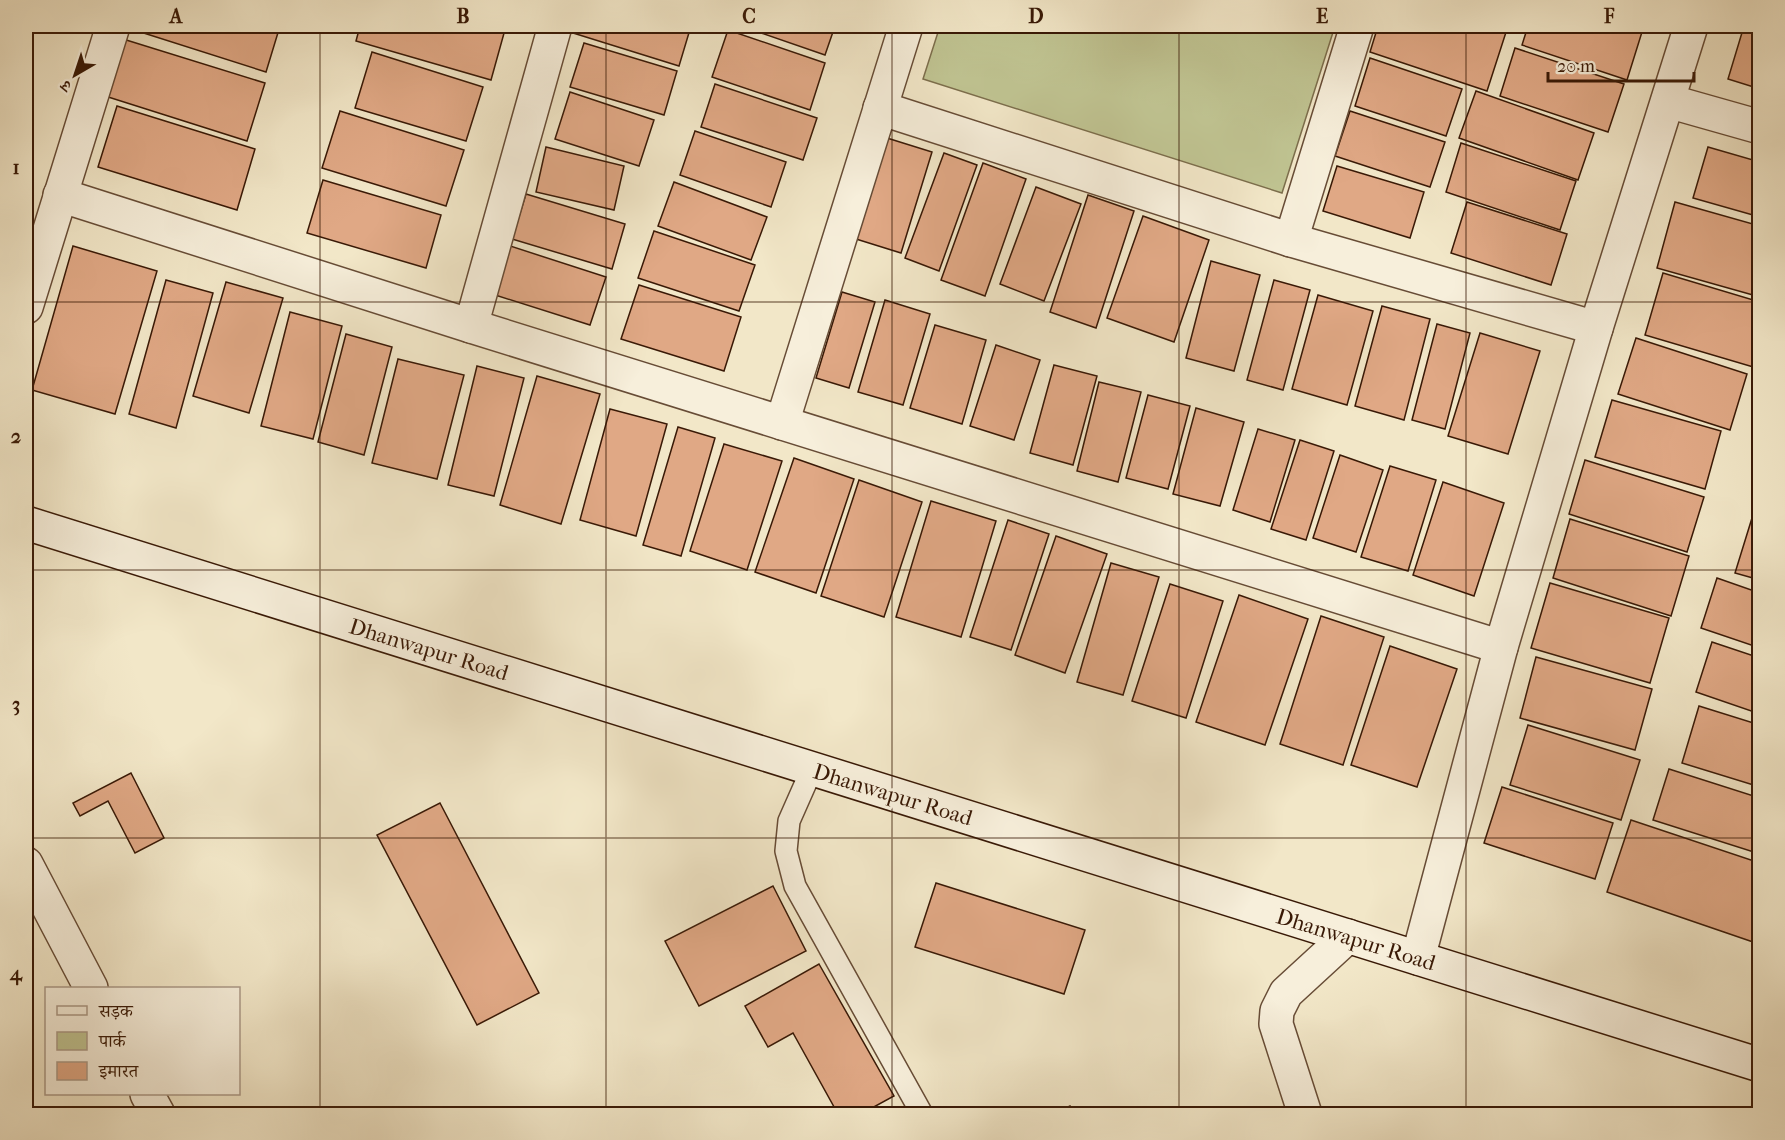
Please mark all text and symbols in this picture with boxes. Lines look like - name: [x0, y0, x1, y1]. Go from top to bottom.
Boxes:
- text: A: [168, 5, 184, 28]
- text: B: [456, 5, 470, 28]
- text: C: [742, 5, 756, 28]
- text: D: [1028, 5, 1044, 28]
- text: E: [1316, 5, 1328, 28]
- text: F: [1603, 5, 1615, 28]
- north arrow: [45, 45, 105, 105]
- scale bar: [1548, 45, 1694, 83]
- text: 20 m: [1557, 56, 1595, 77]
- text: उ: [55, 75, 76, 97]
- text: 1: [12, 156, 20, 179]
- text: 2: [11, 425, 21, 448]
- street label: Dhanwapur Road: [346, 613, 512, 687]
- text: 3: [12, 693, 20, 716]
- street label: Dhanwapur Road: [810, 758, 976, 832]
- street label: Dhanwapur Road: [1273, 903, 1439, 977]
- text: 4: [9, 962, 23, 986]
- legend: [45, 987, 240, 1095]
- text: सड़क: [98, 1001, 134, 1022]
- text: पार्क: [98, 1031, 127, 1052]
- text: इमारत: [98, 1061, 139, 1082]

